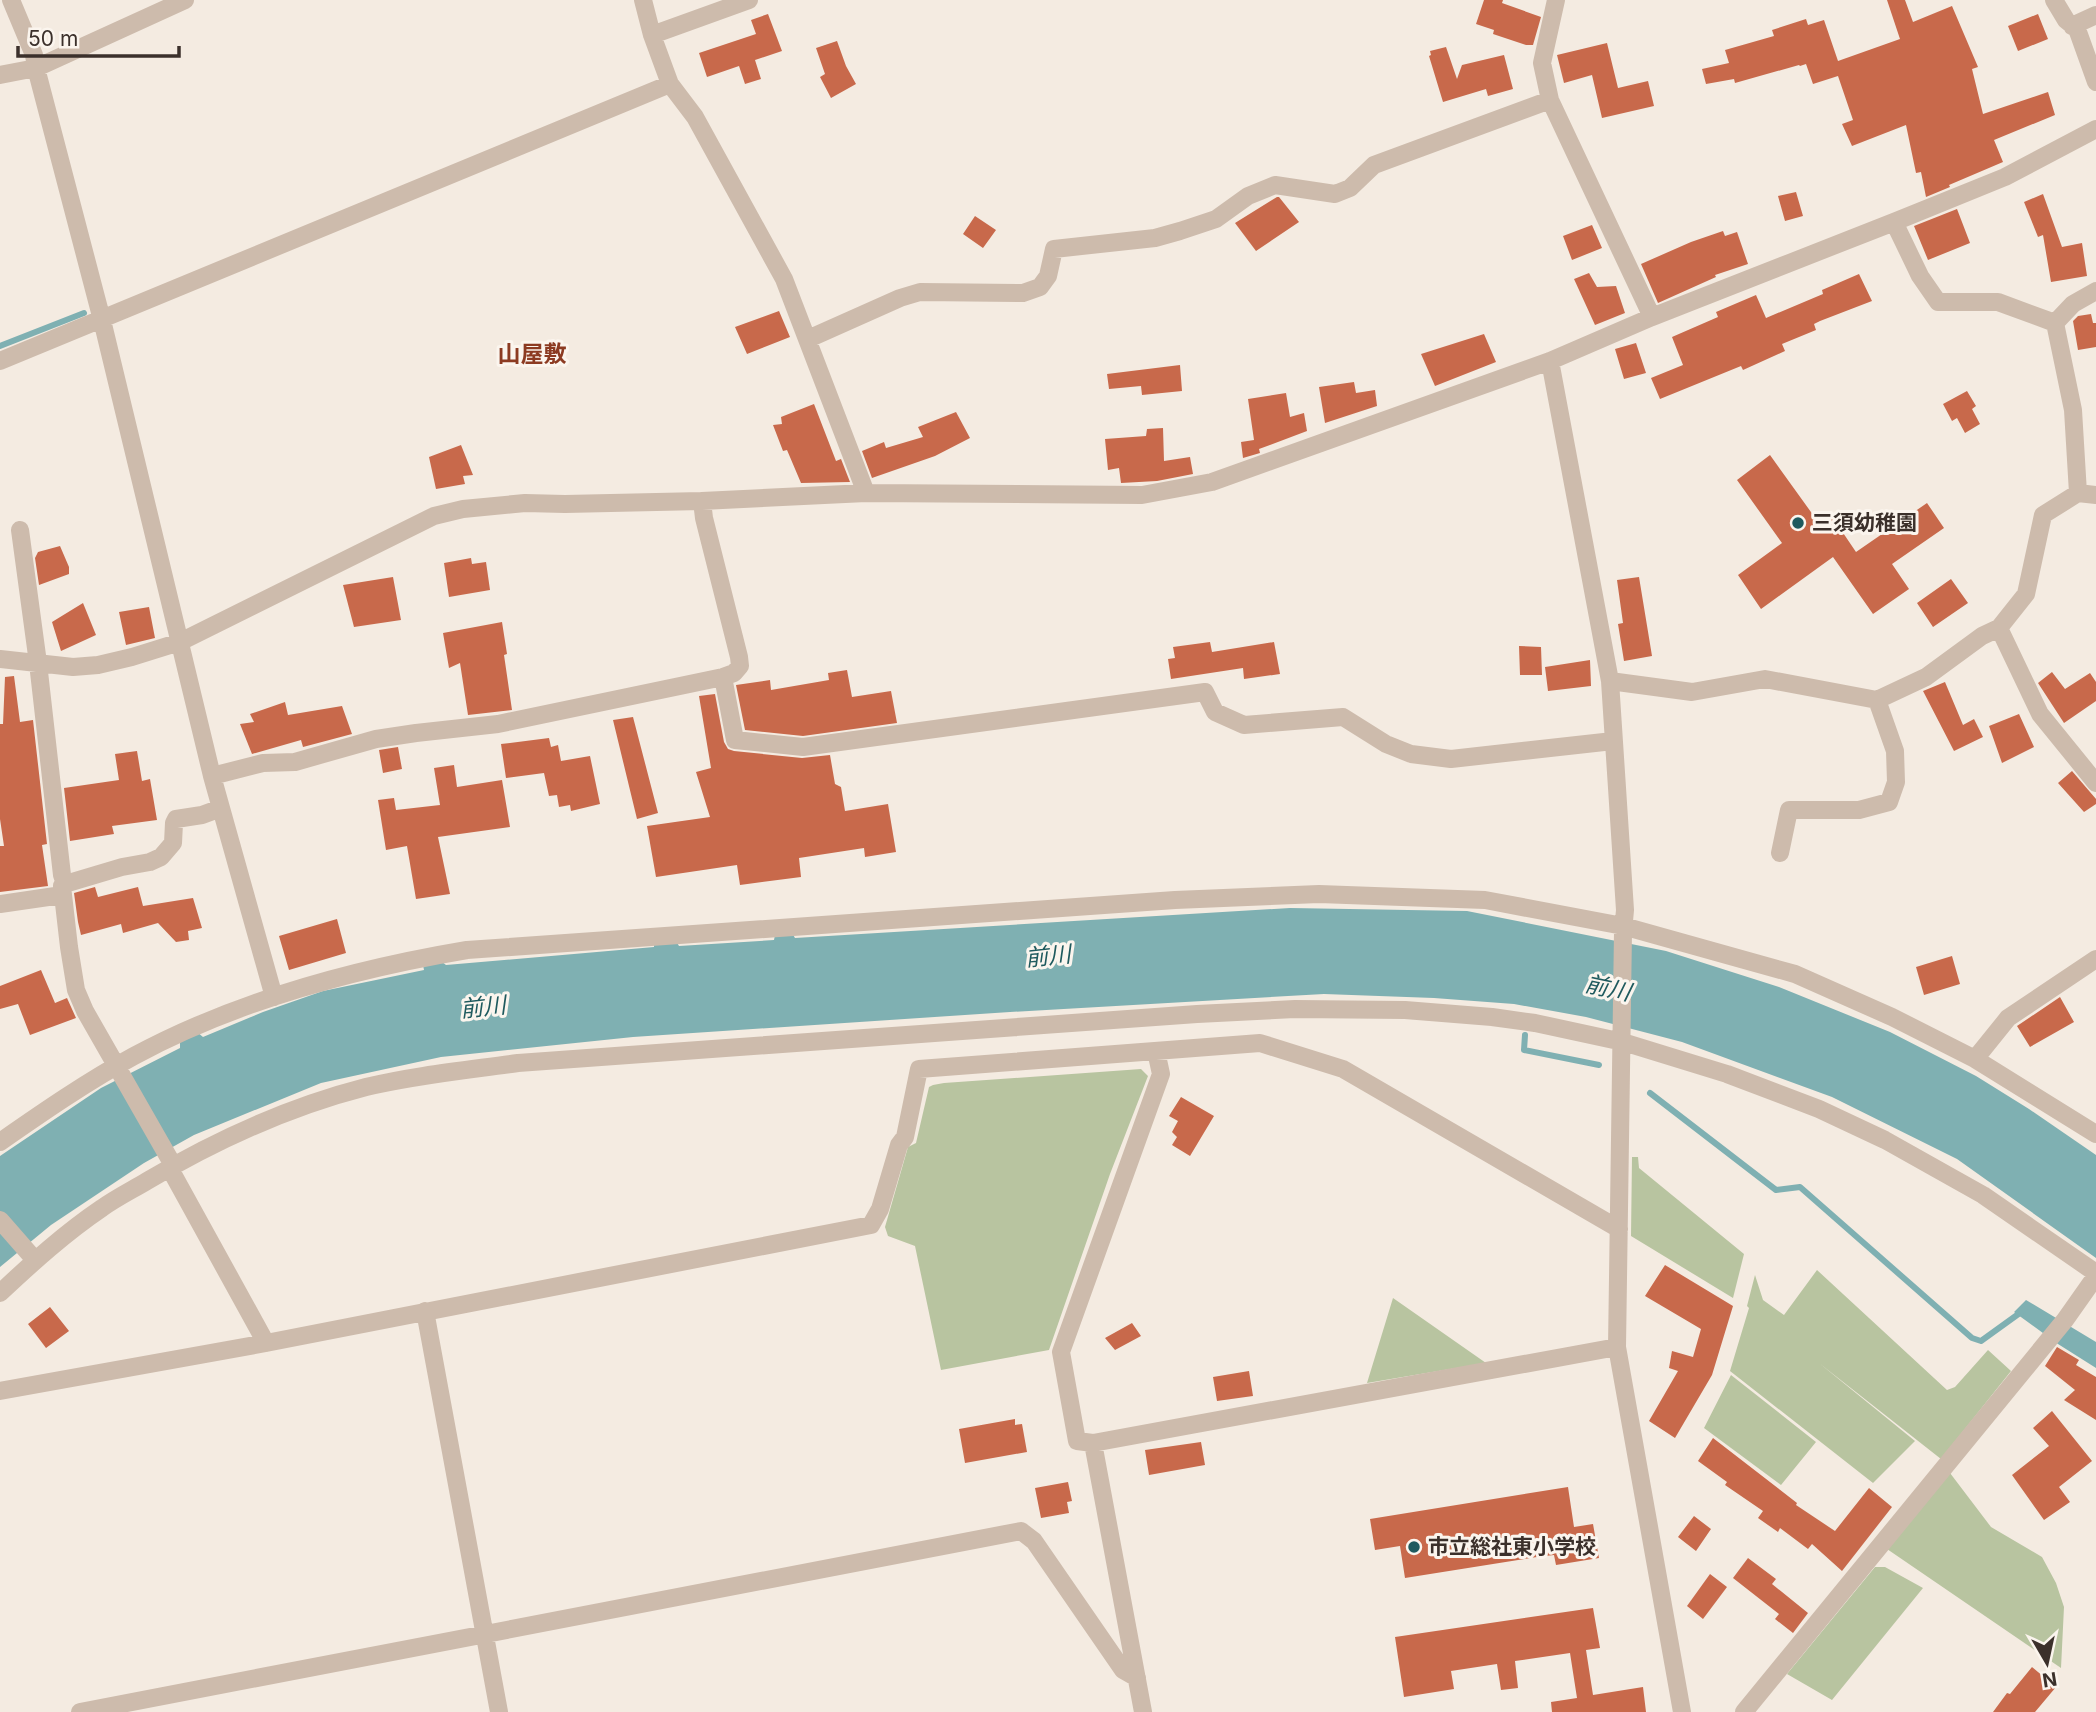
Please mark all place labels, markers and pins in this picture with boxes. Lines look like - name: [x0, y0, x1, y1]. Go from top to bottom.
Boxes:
- place label: 三須幼稚園: [1812, 510, 1917, 535]
- marker: 三須幼稚園: [1790, 515, 1806, 531]
- place label: 市立総社東小学校: [1428, 1534, 1596, 1559]
- marker: 市立総社東小学校: [1406, 1539, 1422, 1555]

